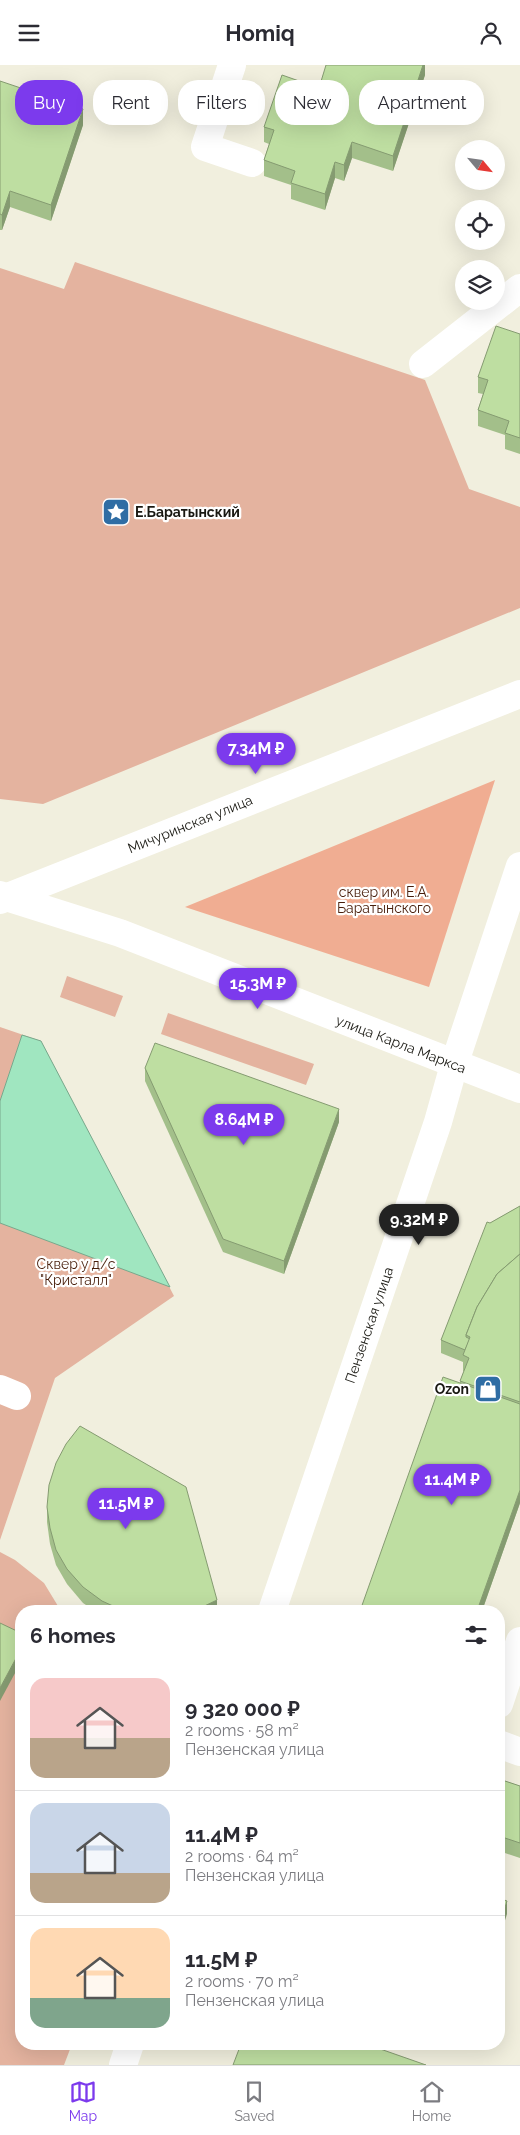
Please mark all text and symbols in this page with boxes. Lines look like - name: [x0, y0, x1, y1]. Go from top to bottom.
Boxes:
- icon: menu: [15, 19, 43, 47]
- icon: person: [477, 19, 505, 47]
- text: Homiq: [225, 20, 295, 46]
- chip: Buy: [15, 80, 83, 125]
- chip: Rent: [93, 80, 168, 125]
- chip: Filters: [178, 80, 265, 125]
- chip: New: [275, 80, 349, 125]
- chip: Apartment: [359, 80, 484, 125]
- north arrow: [455, 140, 505, 190]
- map controls: [455, 140, 505, 310]
- button: locate: [455, 200, 505, 250]
- button: layers: [455, 260, 505, 310]
- place icon: Е.Баратынский: [101, 497, 131, 527]
- place label: Е.Баратынский: [135, 504, 240, 520]
- pin: 7.34M ₽: [210, 733, 302, 775]
- text: 7.34M ₽: [228, 739, 284, 758]
- street label: Мичуринская улица: [125, 792, 255, 856]
- park label: сквер им. Е.А. Баратынского: [337, 884, 431, 916]
- pin: 15.3M ₽: [212, 967, 304, 1010]
- text: 15.3M ₽: [230, 974, 286, 993]
- street label: улица Карла Маркса: [334, 1012, 468, 1076]
- pin: 8.64M ₽: [198, 1103, 290, 1146]
- text: 8.64M ₽: [214, 1110, 274, 1129]
- pin: 9.32M ₽: [373, 1203, 465, 1246]
- text: 9.32M ₽: [390, 1210, 448, 1229]
- park label: Сквер у д/с "Кристалл": [37, 1256, 116, 1288]
- street label: Пензенская улица: [342, 1265, 396, 1385]
- shop icon: Ozon: [473, 1374, 503, 1404]
- place label: Ozon: [435, 1381, 469, 1397]
- pin: 11.4M ₽: [406, 1463, 498, 1506]
- text: 11.4M ₽: [424, 1470, 480, 1489]
- pin: 11.5M ₽: [80, 1487, 172, 1530]
- text: 11.5M ₽: [98, 1494, 154, 1513]
- icon: filters: [462, 1621, 490, 1649]
- text: 6 homes: [30, 1623, 116, 1648]
- text: 9 320 000 ₽: [185, 1696, 300, 1721]
- icon: home: [70, 1698, 130, 1758]
- text: 2 rooms · 58 m²: [185, 1721, 299, 1740]
- text: Пензенская улица: [185, 1740, 324, 1759]
- text: 11.4M ₽: [185, 1822, 258, 1847]
- icon: home: [70, 1823, 130, 1883]
- text: 2 rooms · 64 m²: [185, 1847, 299, 1866]
- text: Пензенская улица: [185, 1866, 324, 1885]
- text: 11.5M ₽: [185, 1947, 258, 1972]
- icon: home: [70, 1948, 130, 2008]
- text: 2 rooms · 70 m²: [185, 1972, 299, 1991]
- text: Пензенская улица: [185, 1991, 324, 2010]
- tab: Map: [69, 2078, 97, 2124]
- tab: Saved: [234, 2078, 274, 2124]
- tab: Home: [412, 2078, 451, 2124]

